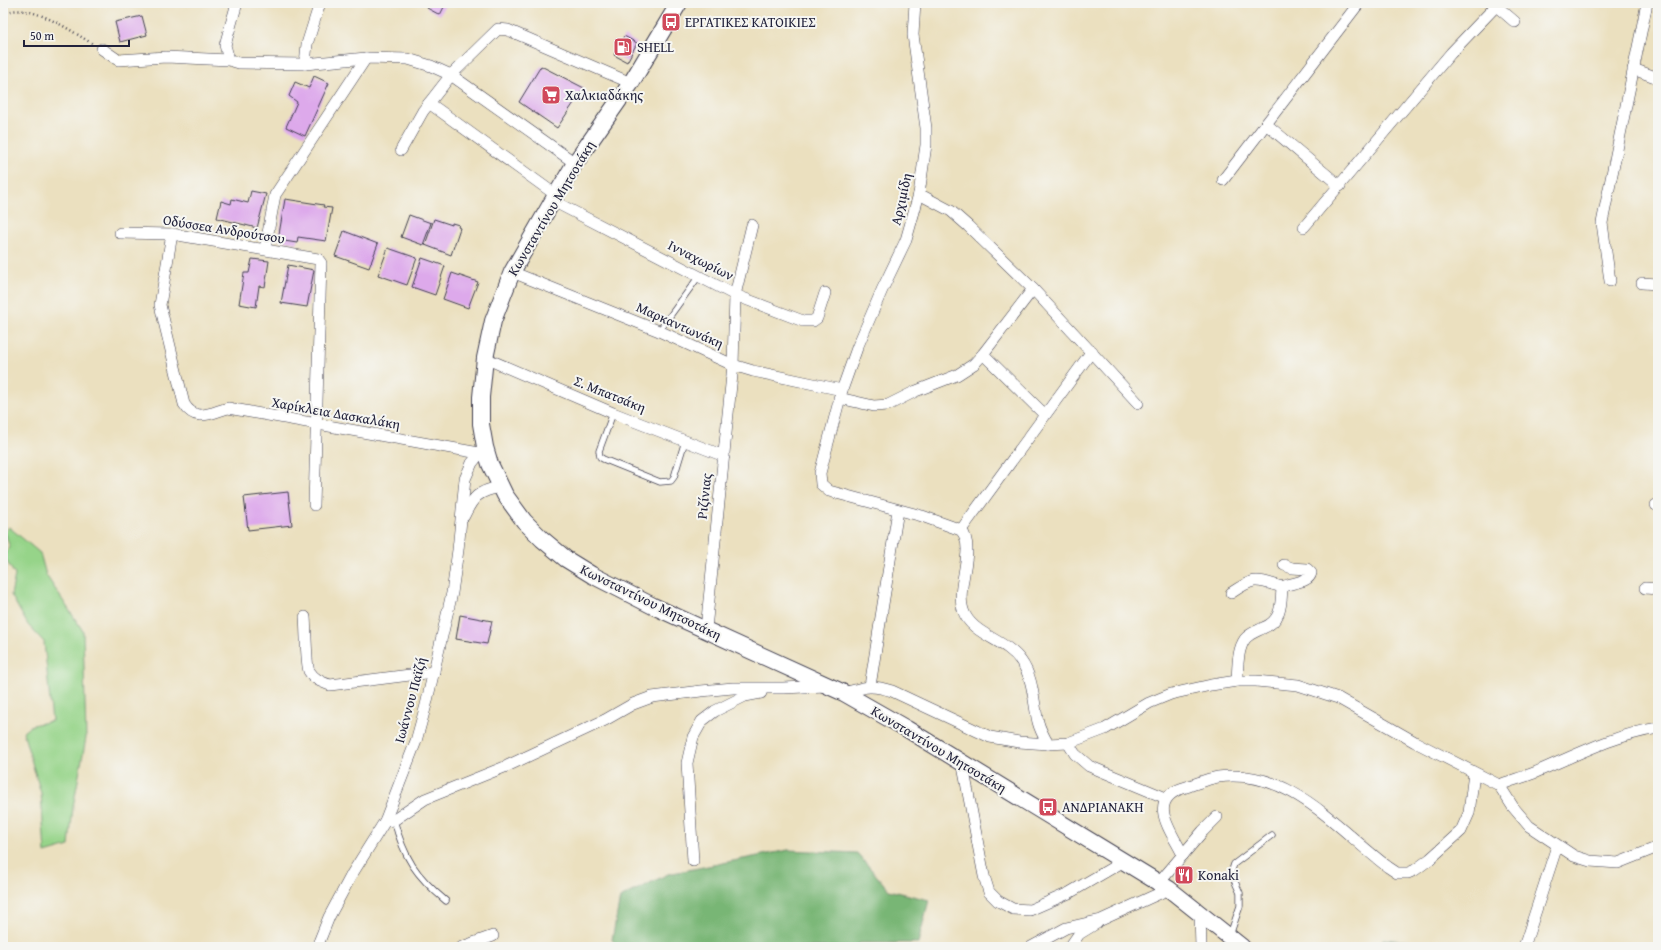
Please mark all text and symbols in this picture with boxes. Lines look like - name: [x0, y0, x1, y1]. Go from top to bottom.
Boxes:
- bus stop icon: ΕΡΓΑΤΙΚΕΣ ΚΑΤΟΙΚΙΕΣ: [660, 11, 682, 33]
- place label: ΕΡΓΑΤΙΚΕΣ ΚΑΤΟΙΚΙΕΣ: [685, 12, 816, 32]
- scale bar: [24, 22, 129, 48]
- text: 50 m: [30, 27, 54, 44]
- fuel station icon: SHELL: [612, 36, 634, 58]
- place label: SHELL: [637, 37, 674, 57]
- supermarket icon: Χαλκιαδάκης: [540, 84, 562, 106]
- place label: Χαλκιαδάκης: [565, 85, 643, 105]
- street label: Κωνσταντίνου Μητσοτάκη: [503, 136, 599, 280]
- street label: Αρχιμίδη: [885, 171, 917, 227]
- street label: Οδύσσεα Ανδρούτσου: [162, 209, 286, 249]
- street label: Ινναχωρίων: [664, 235, 738, 285]
- street label: Μαρκαντωνάκη: [633, 297, 727, 353]
- street label: Σ. Μπατσάκη: [571, 371, 649, 417]
- street label: Χαρίκλεια Δασκαλάκη: [270, 392, 402, 434]
- street label: Ριζίνιας: [692, 472, 716, 520]
- street label: Κωνσταντίνου Μητσοτάκη: [577, 559, 725, 645]
- street label: Ιωάννου Παϊζή: [389, 655, 431, 745]
- street label: Κωνσταντίνου Μητσοτάκη: [867, 701, 1011, 797]
- bus stop icon: ΑΝΔΡΙΑΝΑΚΗ: [1037, 796, 1059, 818]
- place label: ΑΝΔΡΙΑΝΑΚΗ: [1062, 797, 1143, 817]
- restaurant icon: Konaki: [1173, 864, 1195, 886]
- place label: Konaki: [1198, 865, 1239, 885]

